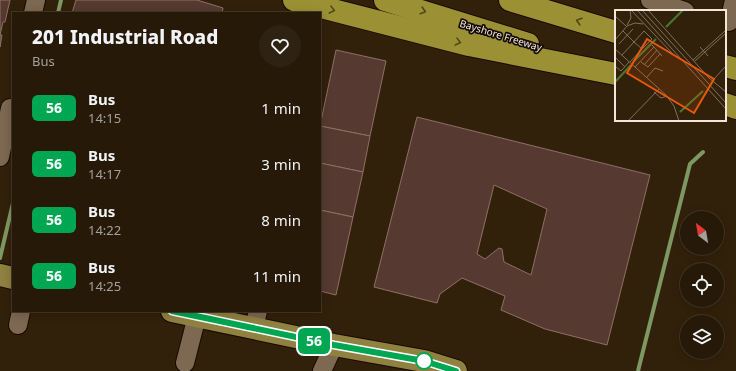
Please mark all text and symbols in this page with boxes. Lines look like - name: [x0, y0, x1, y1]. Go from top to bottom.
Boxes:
- one-way arrow: [328, 5, 335, 13]
- one-way arrow: [419, 6, 426, 15]
- inset map: [615, 10, 726, 121]
- street label: Bayshore Freeway: [458, 16, 545, 54]
- one-way arrow: [575, 17, 582, 26]
- text: 201 Industrial Road: [32, 24, 218, 50]
- button: heart: [259, 25, 301, 67]
- one-way arrow: [454, 37, 461, 45]
- text: Bus: [32, 52, 55, 70]
- text: Bus: [88, 89, 115, 109]
- text: 56: [46, 98, 62, 117]
- text: 1 min: [261, 98, 301, 118]
- text: 14:15: [88, 109, 121, 127]
- text: Bus: [88, 145, 115, 165]
- text: 56: [46, 154, 62, 173]
- text: 3 min: [261, 154, 301, 174]
- text: 14:17: [88, 165, 121, 183]
- text: Bus: [88, 201, 115, 221]
- text: 56: [46, 210, 62, 229]
- text: 8 min: [261, 210, 301, 230]
- north arrow: [680, 211, 724, 255]
- map controls: [680, 211, 724, 359]
- text: 14:22: [88, 221, 121, 239]
- text: Bus: [88, 257, 115, 277]
- button: locate: [680, 263, 724, 307]
- text: 56: [46, 266, 62, 285]
- text: 11 min: [253, 266, 301, 286]
- text: 14:25: [88, 277, 121, 295]
- button: layers: [680, 315, 724, 359]
- line badge: 56: [296, 328, 332, 354]
- text: 56: [306, 331, 322, 350]
- unlabelled marker: [415, 352, 433, 370]

